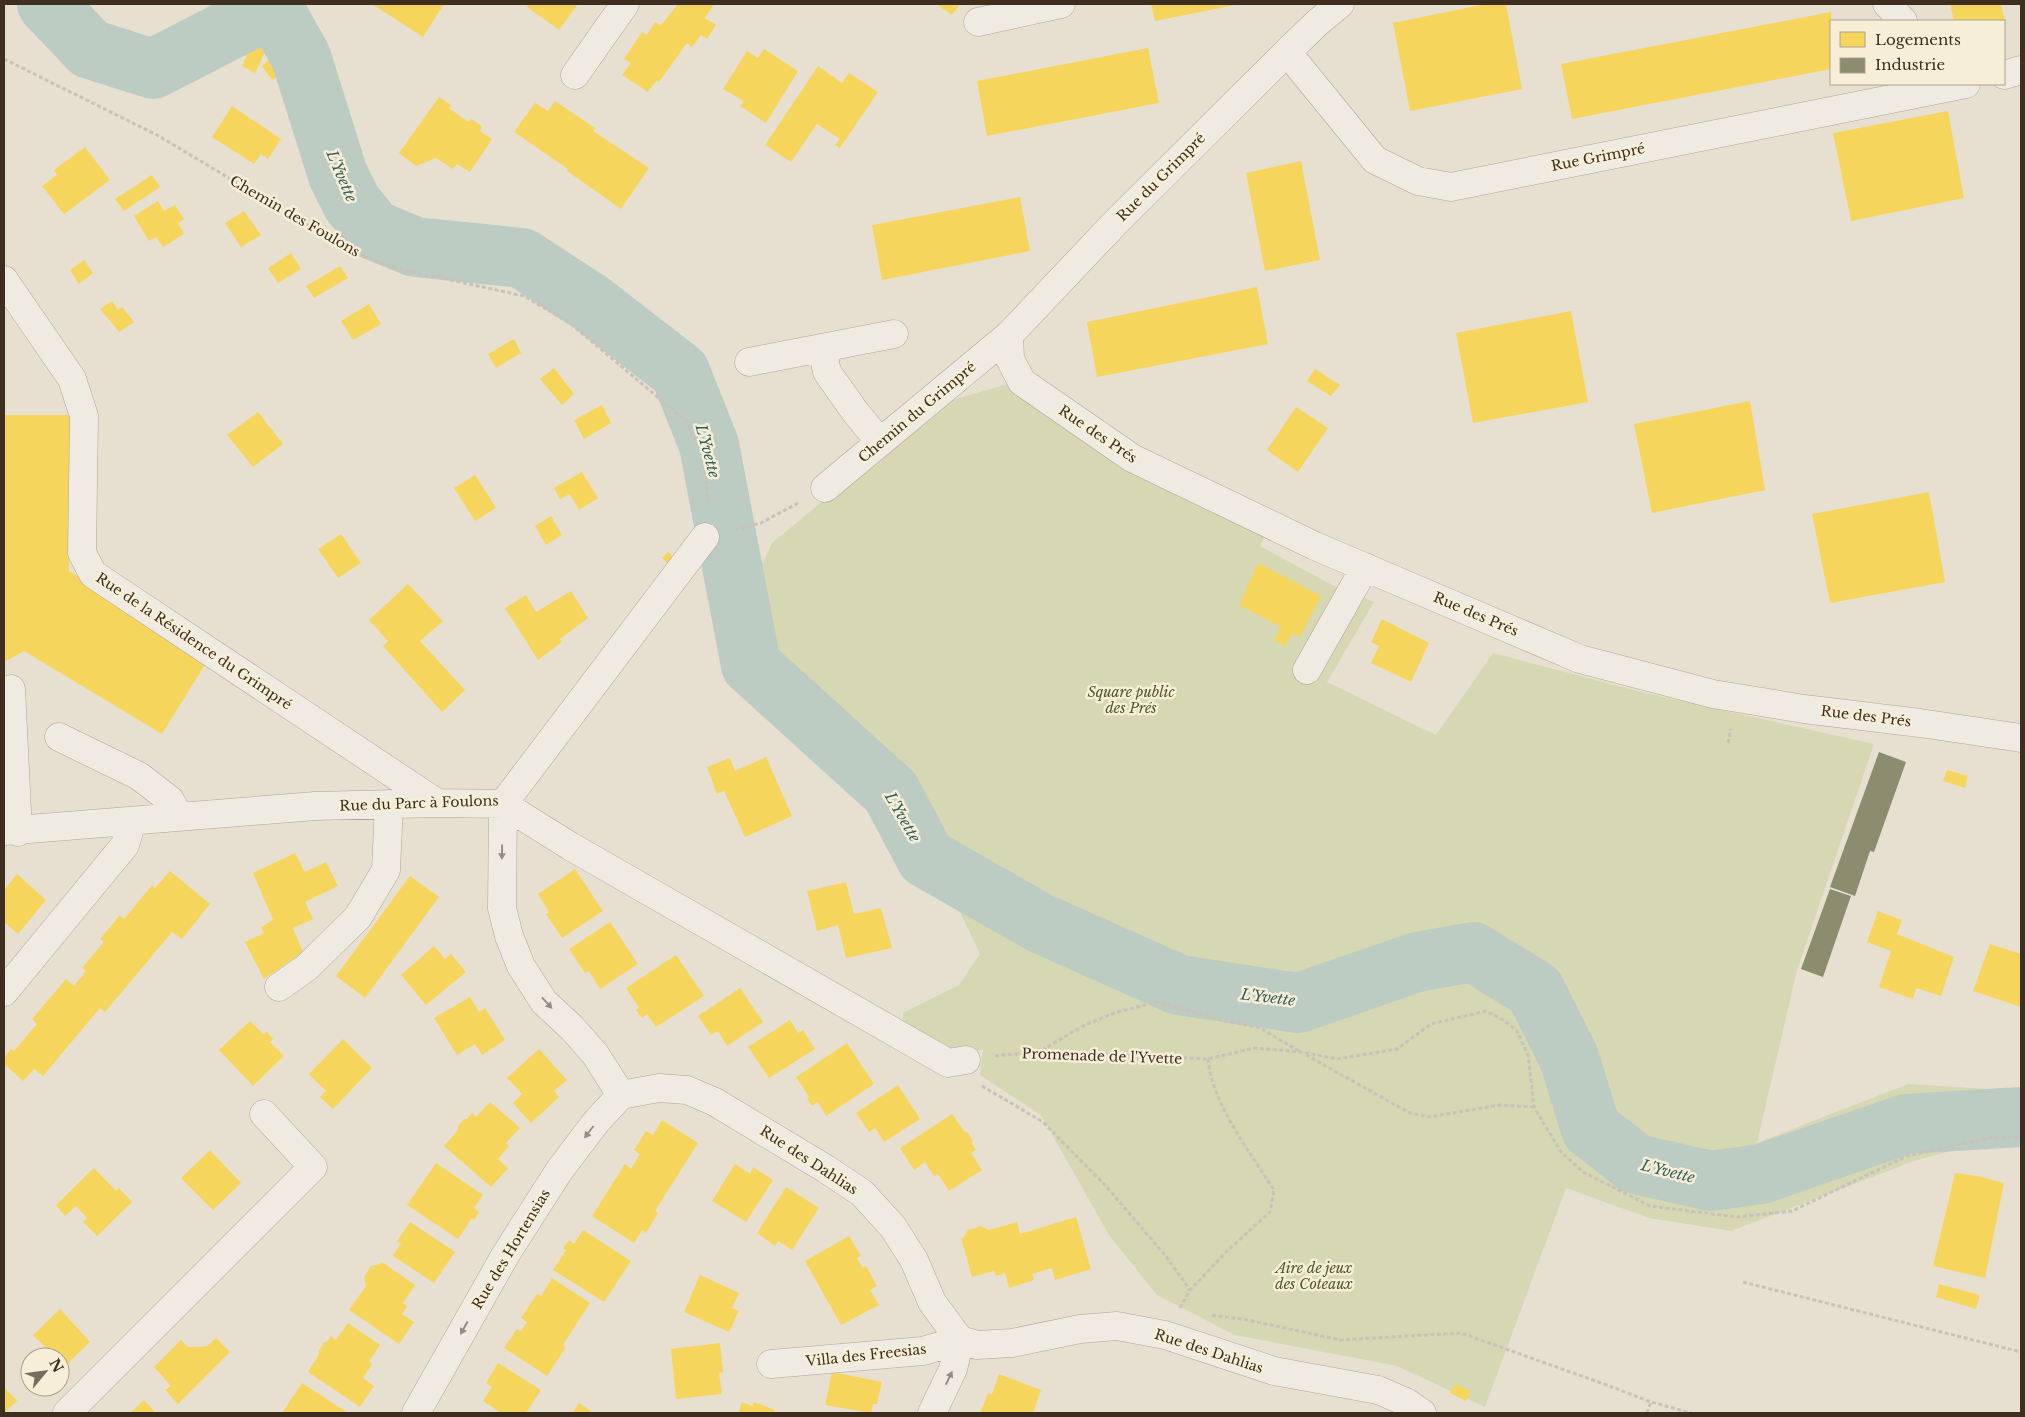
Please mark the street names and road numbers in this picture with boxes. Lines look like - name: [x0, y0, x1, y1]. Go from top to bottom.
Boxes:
- street label: Rue du Grimpré: [1113, 129, 1209, 225]
- street label: Rue Grimpré: [1550, 139, 1646, 175]
- street label: Chemin des Foulons: [227, 171, 363, 261]
- street label: Chemin du Grimpré: [855, 358, 979, 466]
- street label: Rue des Prés: [1055, 401, 1141, 467]
- street label: Rue de la Résidence du Grimpré: [93, 569, 295, 713]
- street label: Rue des Prés: [1431, 588, 1521, 640]
- street label: Rue des Prés: [1820, 702, 1912, 730]
- street label: Rue du Parc à Foulons: [339, 791, 499, 815]
- street label: Promenade de l'Yvette: [1021, 1044, 1183, 1068]
- street label: Rue des Dahlias: [757, 1122, 861, 1198]
- street label: Rue des Hortensias: [468, 1186, 554, 1312]
- street label: Rue des Dahlias: [1152, 1325, 1266, 1377]
- street label: Villa des Freesias: [804, 1340, 927, 1370]

